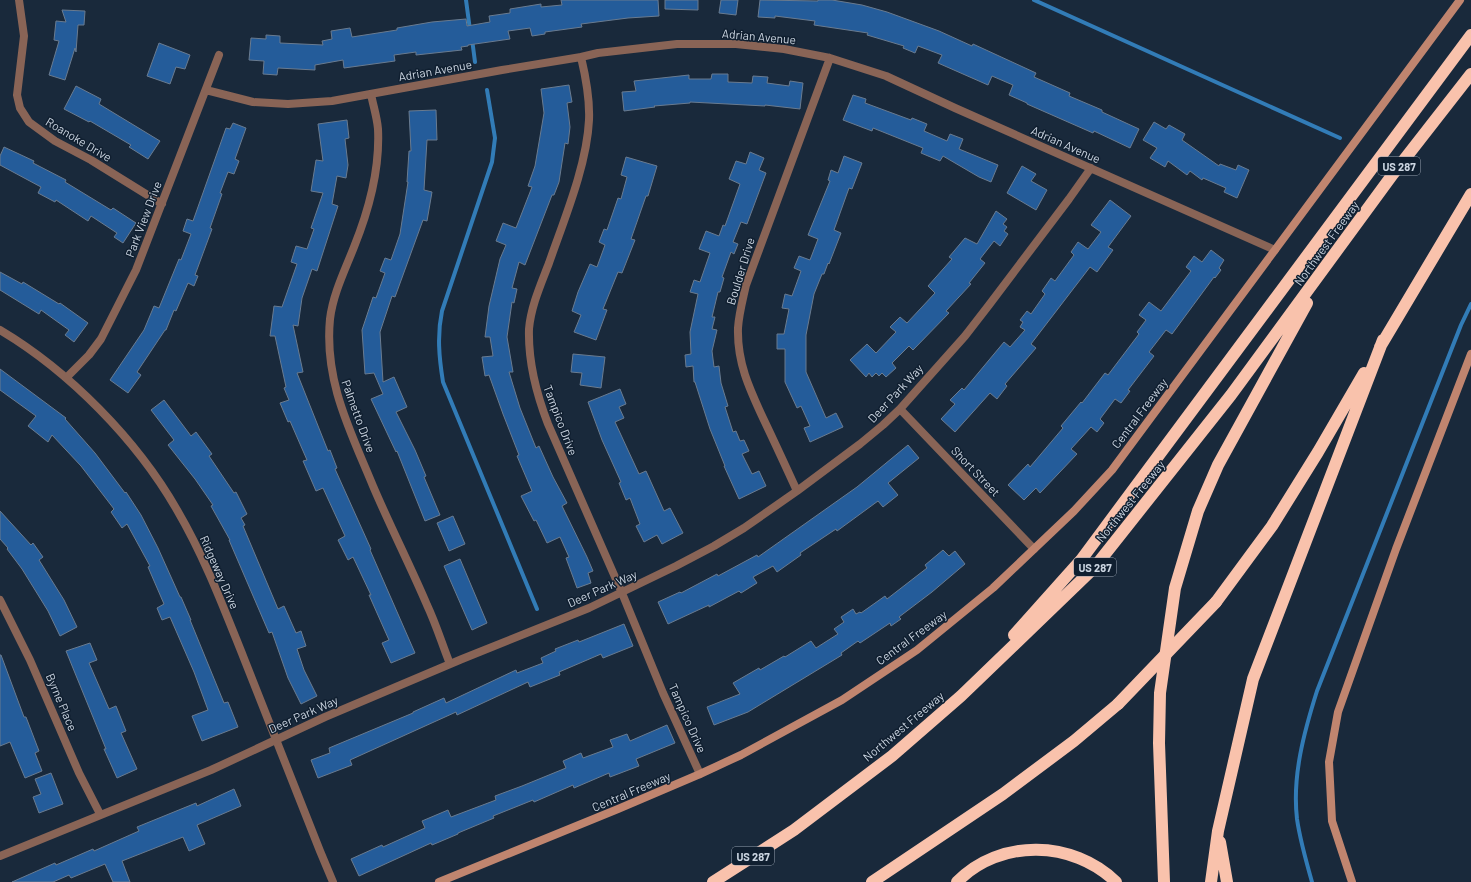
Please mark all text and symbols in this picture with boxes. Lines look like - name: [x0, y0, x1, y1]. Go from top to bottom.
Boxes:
- street label: Adrian Avenue: [721, 26, 797, 46]
- street label: Adrian Avenue: [397, 57, 473, 83]
- street label: Roanoke Drive: [44, 114, 114, 164]
- street label: Adrian Avenue: [1029, 123, 1103, 165]
- road number: US 287: [1378, 157, 1420, 175]
- street label: Park View Drive: [122, 179, 164, 259]
- street label: Northwest Freeway: [1291, 198, 1362, 288]
- street label: Boulder Drive: [723, 236, 757, 306]
- street label: Deer Park Way: [864, 361, 926, 425]
- street label: Central Freeway: [1108, 375, 1170, 451]
- street label: Palmetto Drive: [339, 378, 379, 454]
- street label: Tampico Drive: [541, 383, 581, 457]
- street label: Short Street: [949, 443, 1003, 499]
- street label: Northwest Freeway: [1093, 457, 1167, 545]
- street label: Ridgeway Drive: [198, 533, 242, 611]
- road number: US 287: [1074, 558, 1116, 576]
- street label: Deer Park Way: [565, 566, 639, 610]
- street label: Central Freeway: [873, 606, 949, 667]
- street label: Byrne Place: [44, 671, 80, 733]
- street label: Tampico Drive: [666, 681, 710, 755]
- street label: Northwest Freeway: [860, 688, 947, 764]
- street label: Deer Park Way: [266, 692, 340, 736]
- street label: Central Freeway: [590, 768, 673, 814]
- road number: US 287: [732, 847, 774, 865]

